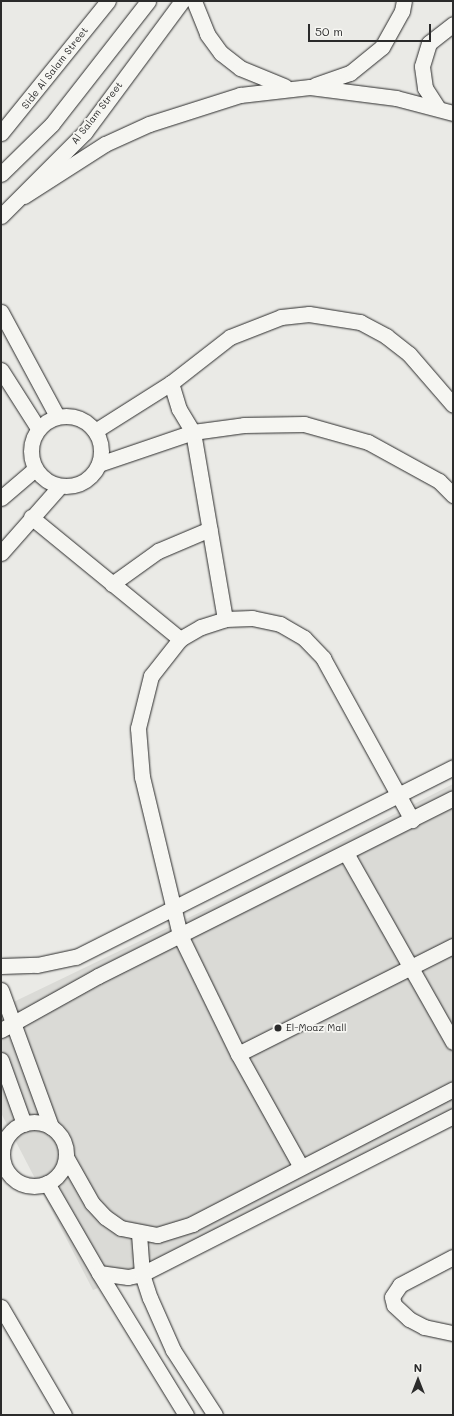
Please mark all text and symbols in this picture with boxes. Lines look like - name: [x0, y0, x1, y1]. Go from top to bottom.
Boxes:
- scale bar: [310, 16, 433, 42]
- text: 50 m: [315, 23, 343, 39]
- street label: Side Al Salam Street: [19, 25, 91, 111]
- street label: Al Salam Street: [69, 79, 125, 147]
- place label: El-Moaz Mall: [286, 1022, 347, 1034]
- marker: El-Moaz Mall: [273, 1023, 283, 1033]
- north arrow: [398, 1360, 438, 1400]
- text: N: [414, 1360, 422, 1375]

